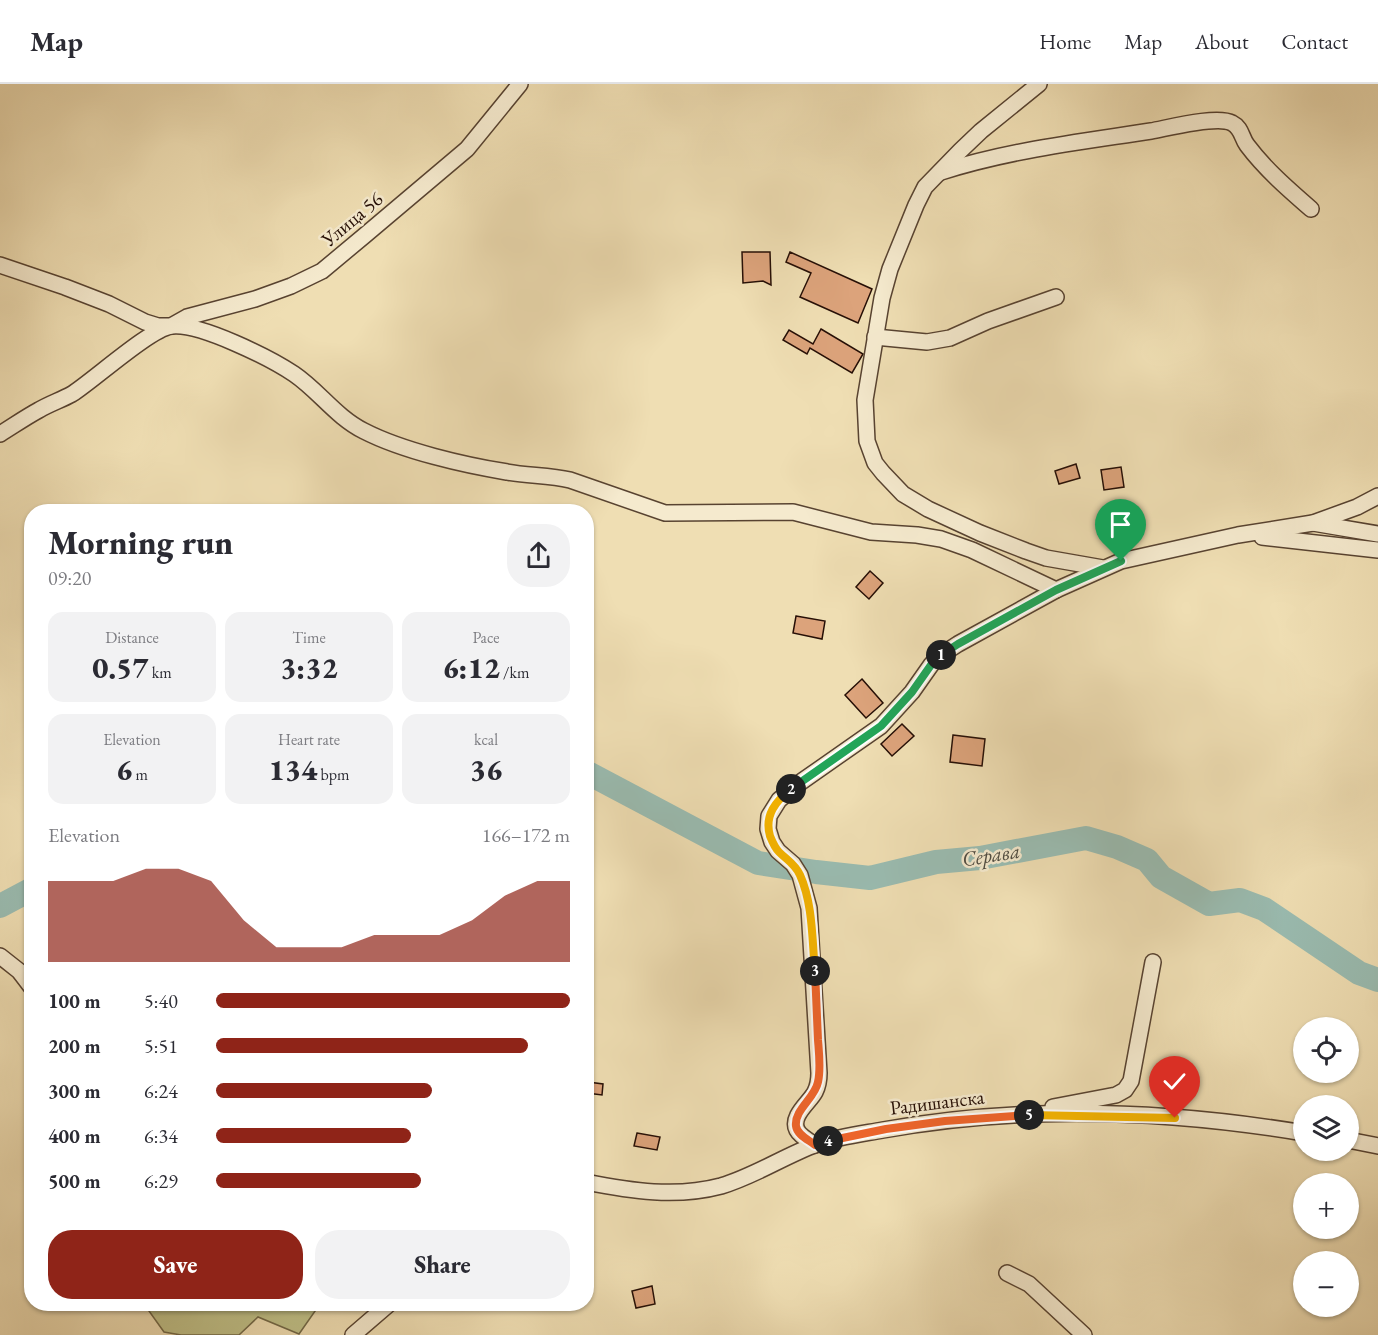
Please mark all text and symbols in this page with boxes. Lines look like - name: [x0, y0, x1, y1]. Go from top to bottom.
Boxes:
- text: Map: [30, 23, 83, 59]
- text: Home: [1039, 28, 1091, 55]
- text: Map: [1124, 28, 1162, 55]
- text: About: [1195, 28, 1248, 55]
- text: Contact: [1281, 28, 1348, 55]
- street label: Улица 56: [315, 186, 388, 253]
- pin: [1095, 499, 1146, 561]
- icon: arrive: [1104, 508, 1137, 541]
- text: Morning run: [48, 521, 233, 564]
- button: share: [507, 524, 570, 587]
- text: 09:20: [48, 565, 91, 591]
- text: Distance: [105, 627, 159, 648]
- text: Time: [292, 627, 326, 648]
- text: Pace: [473, 627, 499, 648]
- pin: 1: [926, 640, 956, 670]
- text: 1: [937, 644, 945, 665]
- text: 0.57: [92, 648, 148, 687]
- text: 3:32: [280, 648, 338, 687]
- text: 6:12: [443, 648, 500, 687]
- text: km: [148, 662, 172, 683]
- text: /km: [500, 662, 529, 683]
- text: Elevation: [103, 729, 161, 750]
- text: Heart rate: [278, 729, 340, 750]
- text: kcal: [474, 729, 498, 750]
- text: 6: [116, 750, 132, 789]
- text: 134: [269, 750, 317, 789]
- text: 36: [470, 750, 502, 789]
- text: m: [132, 764, 148, 785]
- text: bpm: [317, 764, 349, 785]
- pin: 2: [776, 774, 806, 804]
- text: 2: [787, 778, 795, 799]
- text: Elevation: [48, 822, 120, 848]
- text: 166–172 m: [482, 822, 570, 848]
- water label: Серава: [960, 837, 1022, 872]
- pin: 3: [800, 956, 830, 986]
- text: 3: [811, 960, 819, 981]
- text: 100 m: [48, 988, 101, 1014]
- text: 5:40: [144, 988, 178, 1014]
- map controls: [1293, 1017, 1359, 1317]
- button: locate: [1293, 1017, 1359, 1083]
- text: 200 m: [48, 1033, 101, 1059]
- text: 5:51: [144, 1033, 178, 1059]
- pin: [1149, 1056, 1200, 1118]
- icon: check: [1158, 1065, 1191, 1098]
- text: 300 m: [48, 1078, 101, 1104]
- text: 6:24: [144, 1078, 178, 1104]
- street label: Радишанска: [888, 1083, 986, 1121]
- button: layers: [1293, 1095, 1359, 1161]
- pin: 5: [1014, 1100, 1044, 1130]
- text: 5: [1025, 1104, 1033, 1125]
- text: 400 m: [48, 1123, 101, 1149]
- text: 6:34: [144, 1123, 178, 1149]
- pin: 4: [813, 1126, 843, 1156]
- text: 4: [824, 1130, 832, 1151]
- text: 500 m: [48, 1168, 101, 1194]
- text: 6:29: [144, 1168, 178, 1194]
- button: +: [1293, 1173, 1359, 1239]
- button: Save: [48, 1230, 303, 1299]
- button: Share: [315, 1230, 570, 1299]
- button: −: [1293, 1251, 1359, 1317]

